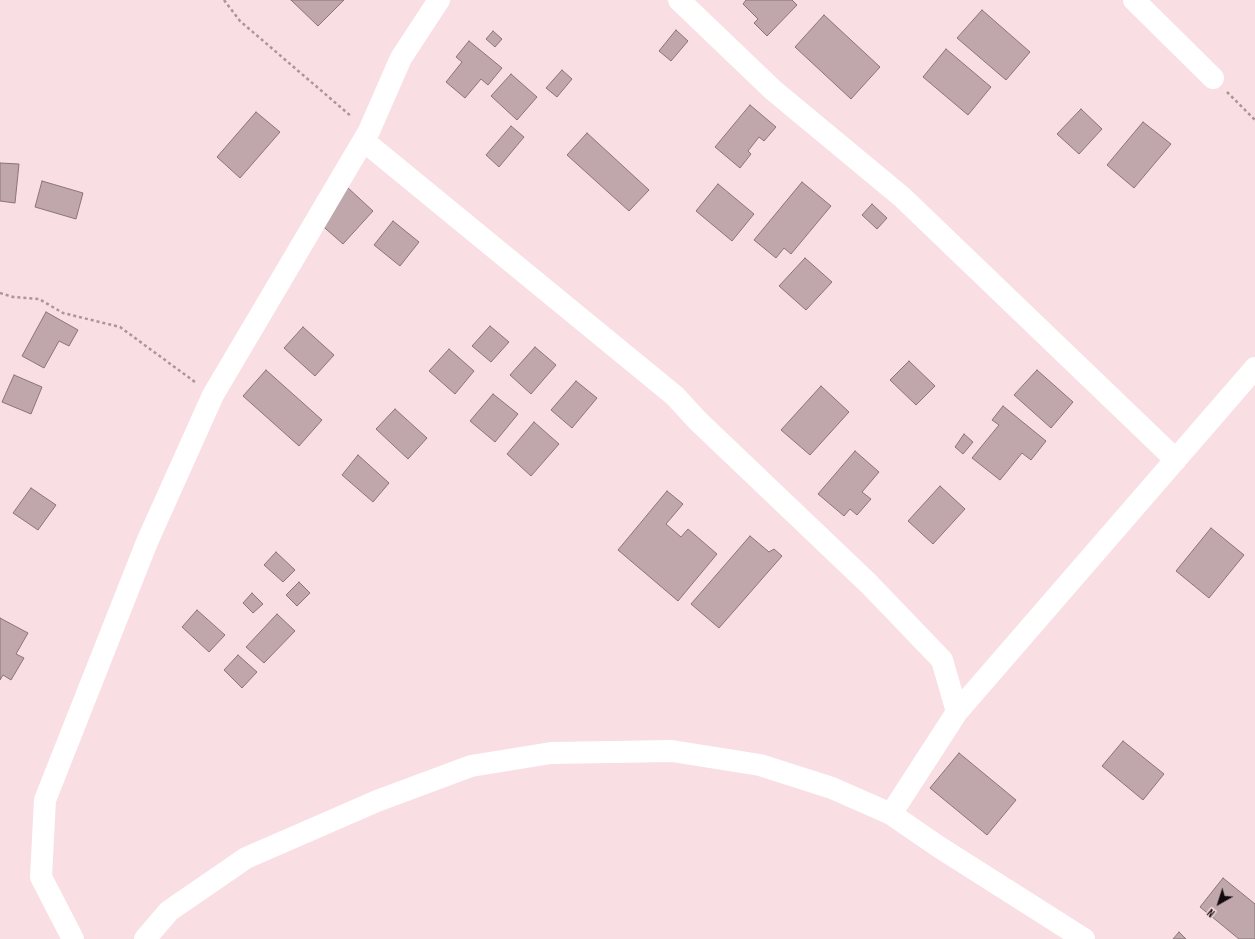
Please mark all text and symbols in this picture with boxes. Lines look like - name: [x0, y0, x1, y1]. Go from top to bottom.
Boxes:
- north arrow: [1199, 883, 1239, 923]
- text: N: [1205, 906, 1218, 920]

